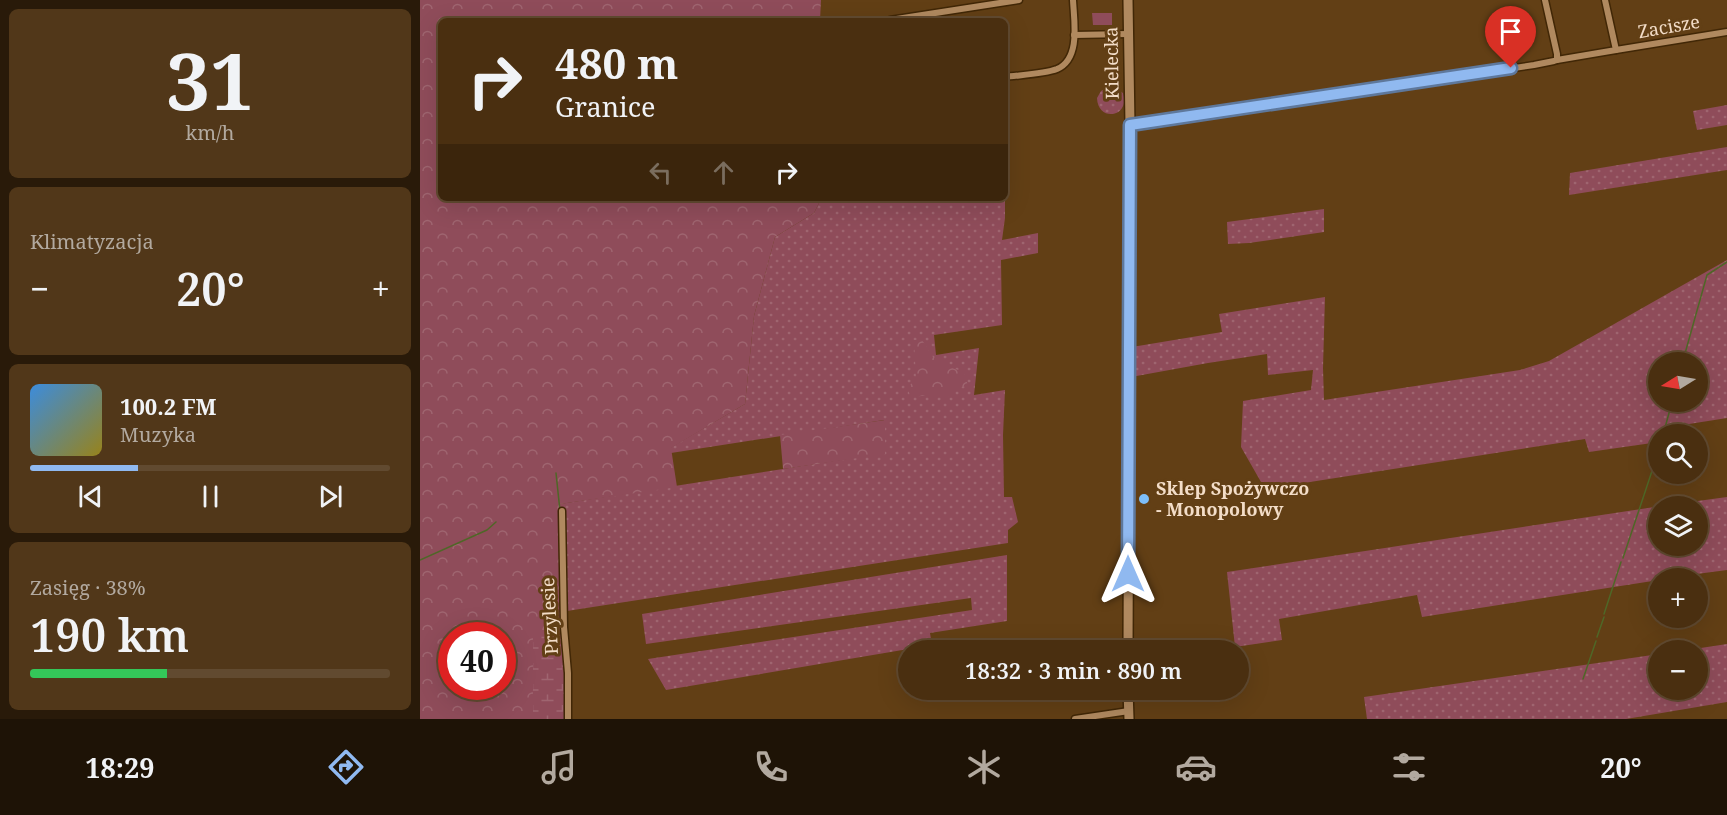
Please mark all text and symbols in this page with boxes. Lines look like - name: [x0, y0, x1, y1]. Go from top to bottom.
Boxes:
- pin: [1485, 6, 1536, 68]
- street label: Zacisze: [1636, 9, 1702, 43]
- icon: arrive: [1494, 15, 1527, 48]
- street label: Kielecka: [1098, 26, 1124, 100]
- text: 31: [166, 27, 254, 133]
- text: 480 m: [555, 34, 679, 91]
- icon: right: [456, 42, 534, 120]
- text: Granice: [555, 88, 655, 125]
- text: km/h: [185, 119, 235, 146]
- icon: left: [644, 156, 677, 189]
- icon: ahead: [707, 156, 740, 189]
- icon: right: [770, 156, 803, 189]
- text: Klimatyzacja: [30, 228, 154, 255]
- text: 20°: [176, 258, 245, 319]
- text: −: [30, 266, 49, 311]
- text: +: [372, 266, 390, 311]
- north arrow: [1648, 352, 1708, 412]
- map controls: [1648, 352, 1708, 700]
- text: 100.2 FM: [120, 391, 217, 421]
- text: Muzyka: [120, 421, 196, 448]
- button: search: [1648, 424, 1708, 484]
- place label: Sklep Spożywczo - Monopolowy: [1156, 476, 1309, 521]
- icon: previous: [74, 480, 107, 513]
- icon: pause: [194, 480, 227, 513]
- icon: next: [314, 480, 347, 513]
- marker: Sklep Spożywczo - Monopolowy: [1137, 492, 1151, 506]
- button: layers: [1648, 496, 1708, 556]
- position arrow: [1096, 542, 1160, 606]
- button: +: [1648, 568, 1708, 628]
- text: Zasięg · 38%: [30, 574, 146, 601]
- street label: Przylesie: [535, 577, 563, 655]
- text: 190 km: [30, 604, 189, 665]
- speed limit sign: 40: [438, 622, 516, 700]
- button: −: [1648, 640, 1708, 700]
- text: 18:32 · 3 min · 890 m: [965, 655, 1182, 685]
- icon: directions: [325, 746, 367, 788]
- icon: music: [538, 746, 580, 788]
- icon: phone: [750, 746, 792, 788]
- icon: climate: [963, 746, 1005, 788]
- icon: car: [1175, 746, 1217, 788]
- icon: filters: [1388, 746, 1430, 788]
- text: 18:29: [85, 749, 155, 786]
- text: 20°: [1600, 749, 1642, 786]

